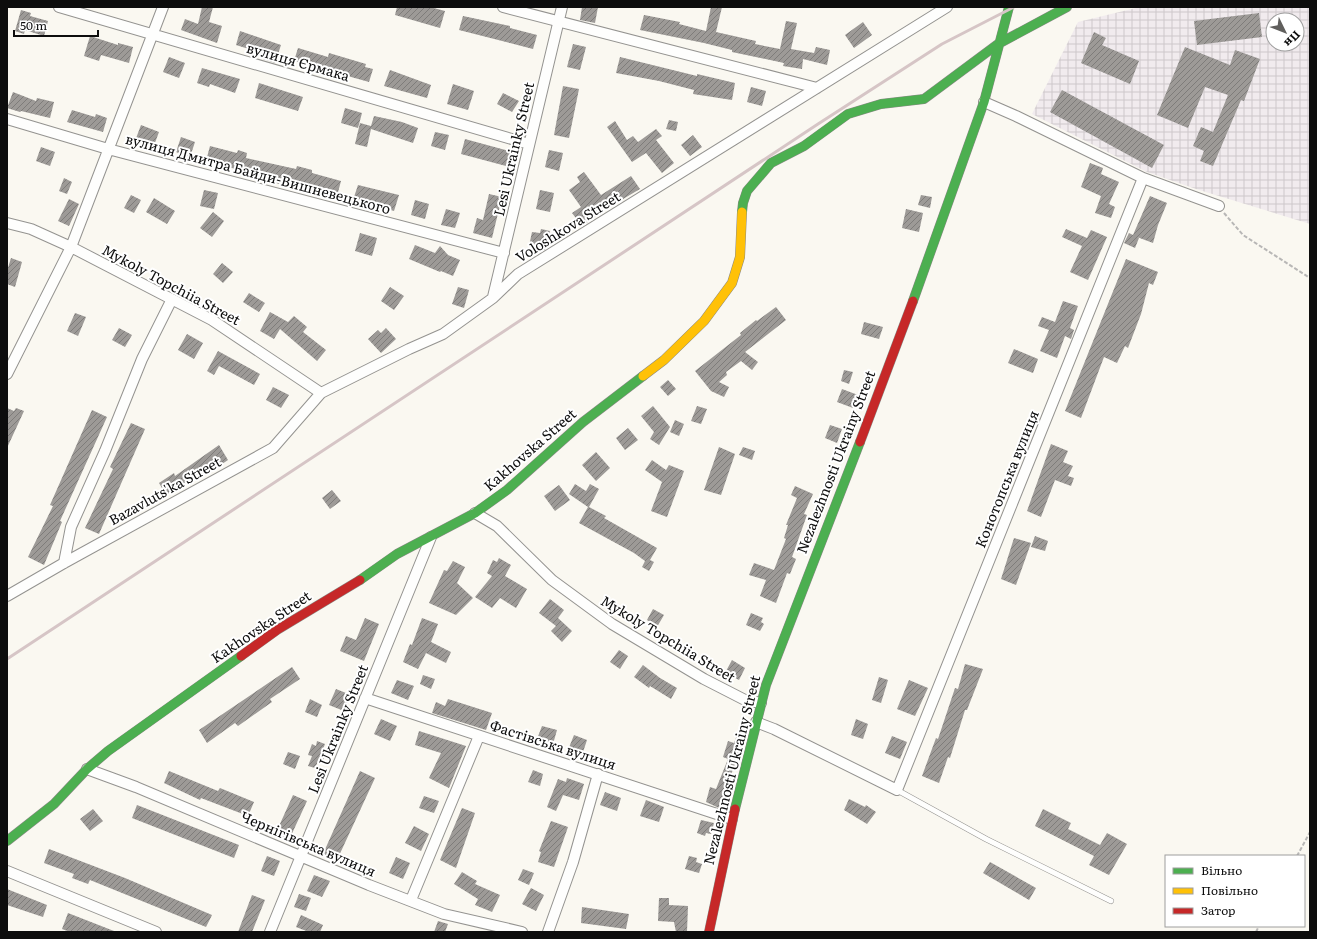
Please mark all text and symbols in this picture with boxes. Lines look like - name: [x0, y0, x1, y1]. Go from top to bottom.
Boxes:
- scale bar: [14, 12, 98, 38]
- north arrow: [1265, 12, 1305, 52]
- text: 50 m: [20, 16, 47, 34]
- text: Пн: [1281, 28, 1305, 51]
- street label: вулиця Єрмака: [244, 37, 353, 85]
- street label: Lesi Ukrainky Street: [488, 79, 538, 218]
- street label: вулиця Дмитра Байди-Вишневецького: [123, 128, 393, 218]
- street label: Voloshkova Street: [511, 186, 624, 266]
- street label: Mykoly Topchiia Street: [99, 239, 244, 329]
- street label: Nezalezhnosti Ukrainy Street: [791, 367, 879, 556]
- street label: Kakhovska Street: [479, 403, 580, 495]
- street label: Конотопська вулиця: [969, 407, 1043, 550]
- street label: Bazavluts'ka Street: [105, 451, 224, 529]
- street label: Kakhovska Street: [206, 585, 315, 667]
- street label: Mykoly Topchiia Street: [597, 590, 740, 687]
- street label: Lesi Ukrainky Street: [302, 661, 372, 796]
- street label: Nezalezhnosti Ukrainy Street: [698, 673, 764, 867]
- street label: Фастівська вулиця: [488, 714, 619, 774]
- street label: Чернігівська вулиця: [238, 805, 379, 881]
- legend: [1165, 855, 1305, 927]
- text: Вільно: [1201, 861, 1242, 879]
- text: Повільно: [1201, 881, 1258, 899]
- text: Затор: [1201, 901, 1236, 919]

